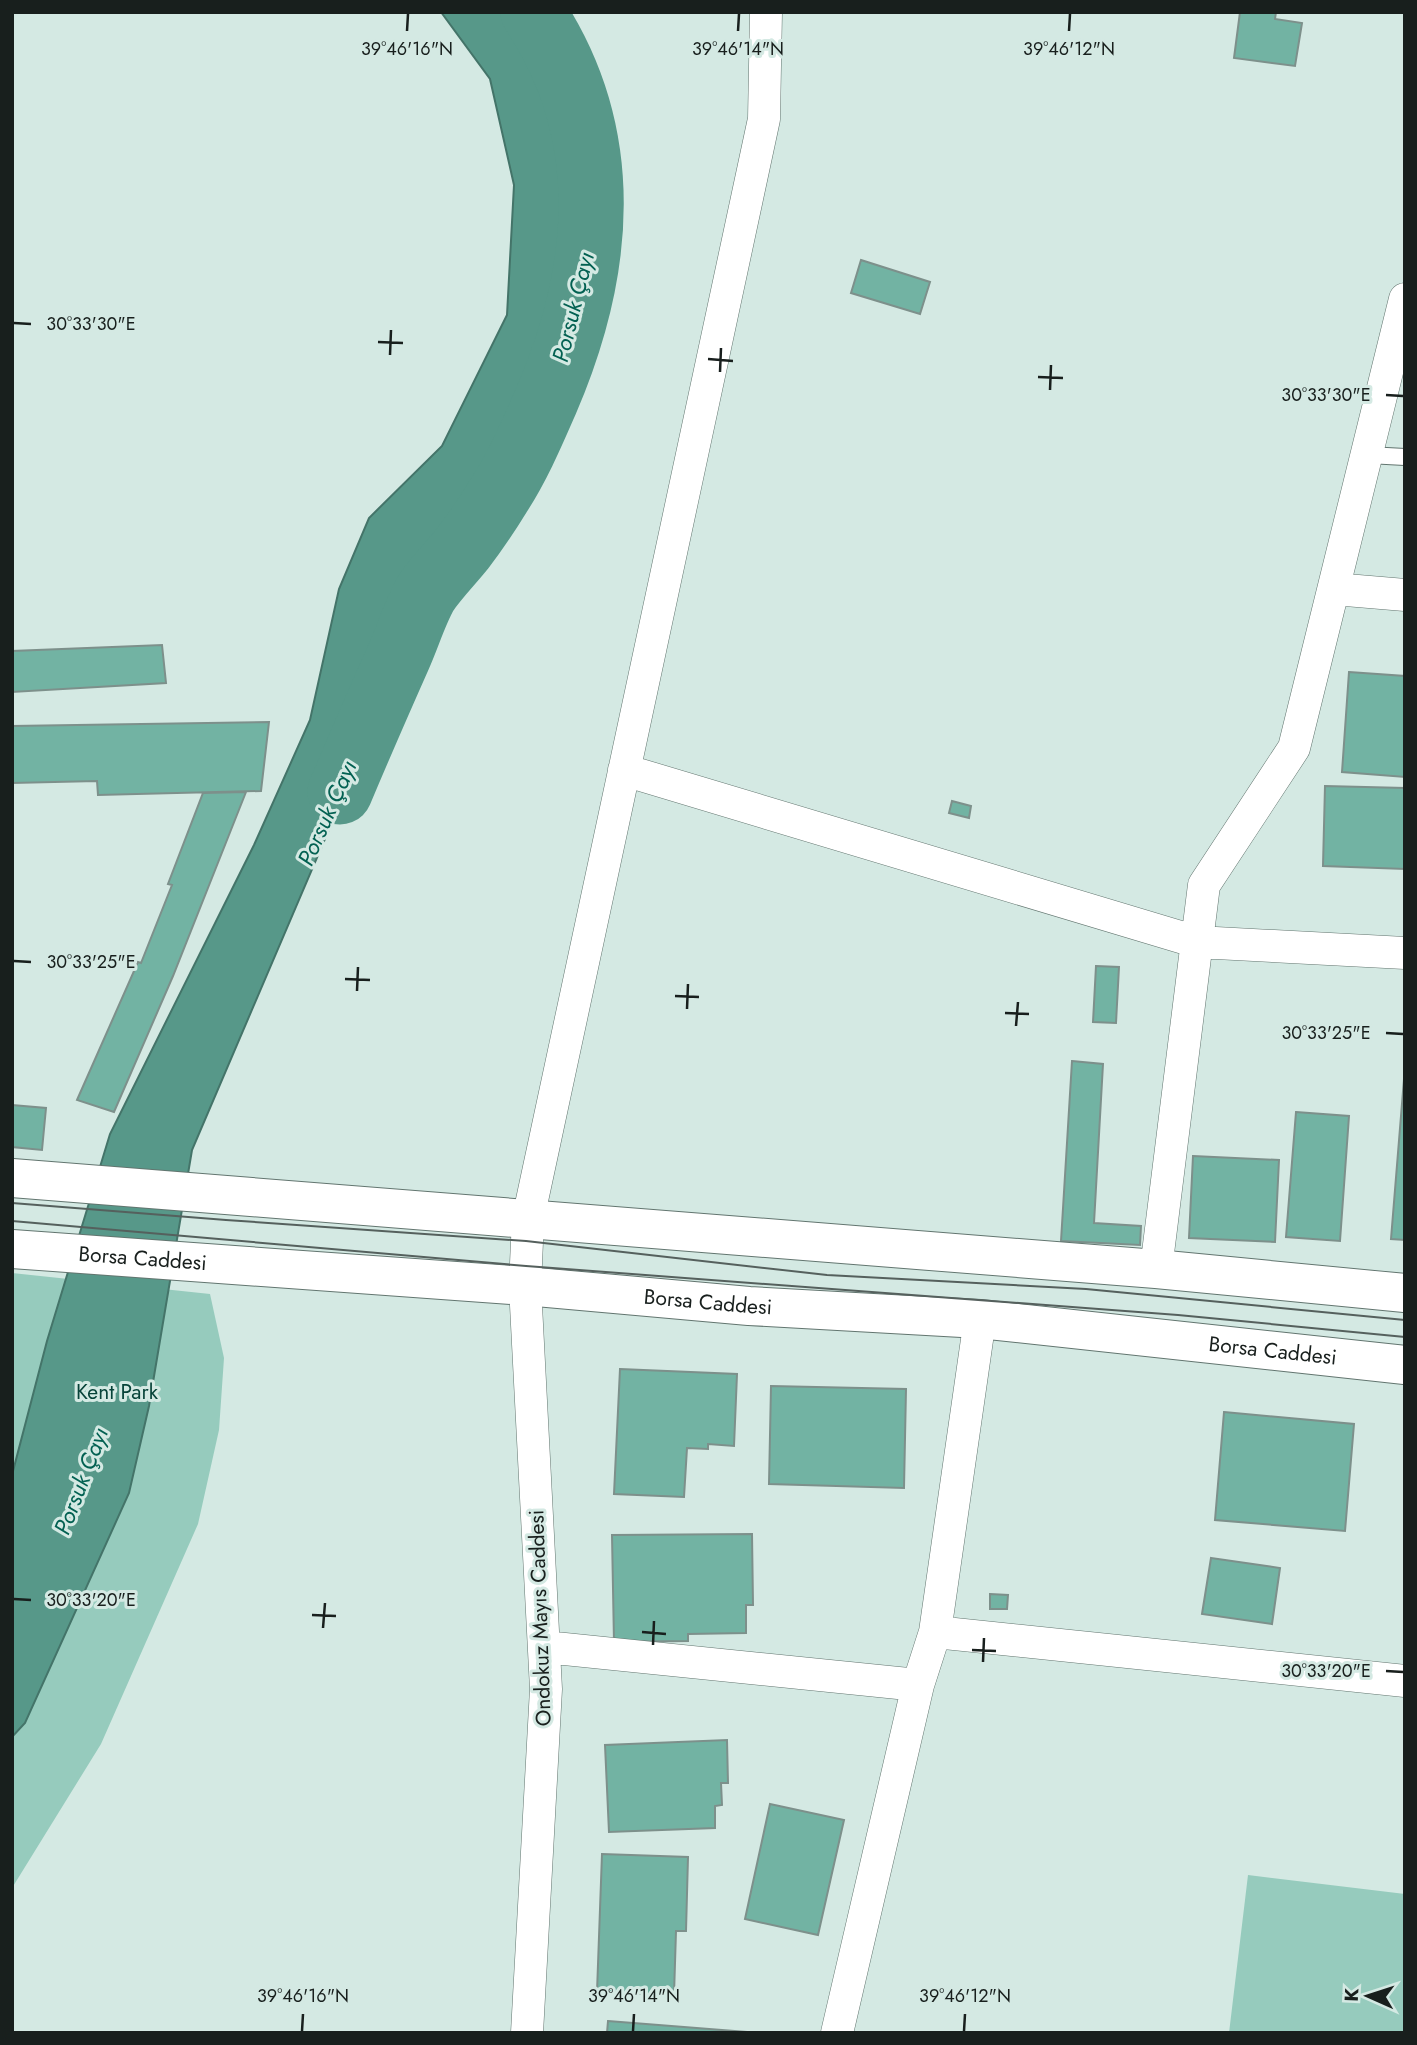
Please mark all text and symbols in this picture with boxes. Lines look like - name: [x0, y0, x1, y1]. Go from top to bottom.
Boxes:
- text: 39°46'16"N: [361, 36, 453, 62]
- text: 39°46'14"N: [692, 36, 784, 62]
- text: 39°46'12"N: [1023, 36, 1115, 62]
- water label: Porsuk Çayı: [543, 248, 603, 366]
- text: 30°33'30"E: [46, 311, 136, 337]
- text: 30°33'30"E: [1281, 382, 1371, 408]
- water label: Porsuk Çayı: [289, 755, 365, 871]
- text: 30°33'25"E: [46, 949, 136, 975]
- text: 30°33'25"E: [1281, 1020, 1371, 1046]
- street label: Borsa Caddesi: [77, 1239, 208, 1278]
- street label: Borsa Caddesi: [643, 1282, 773, 1322]
- street label: Borsa Caddesi: [1207, 1329, 1338, 1373]
- park label: Kent Park: [76, 1377, 159, 1407]
- water label: Porsuk Çayı: [45, 1422, 117, 1540]
- street label: Ondokuz Mayıs Caddesi: [521, 1509, 559, 1727]
- text: 30°33'20"E: [46, 1587, 136, 1613]
- text: 30°33'20"E: [1281, 1658, 1371, 1684]
- north arrow: [1333, 1961, 1403, 2031]
- text: 39°46'16"N: [257, 1983, 349, 2009]
- text: 39°46'14"N: [588, 1983, 680, 2009]
- text: 39°46'12"N: [919, 1983, 1011, 2009]
- text: K: [1338, 1987, 1365, 2002]

